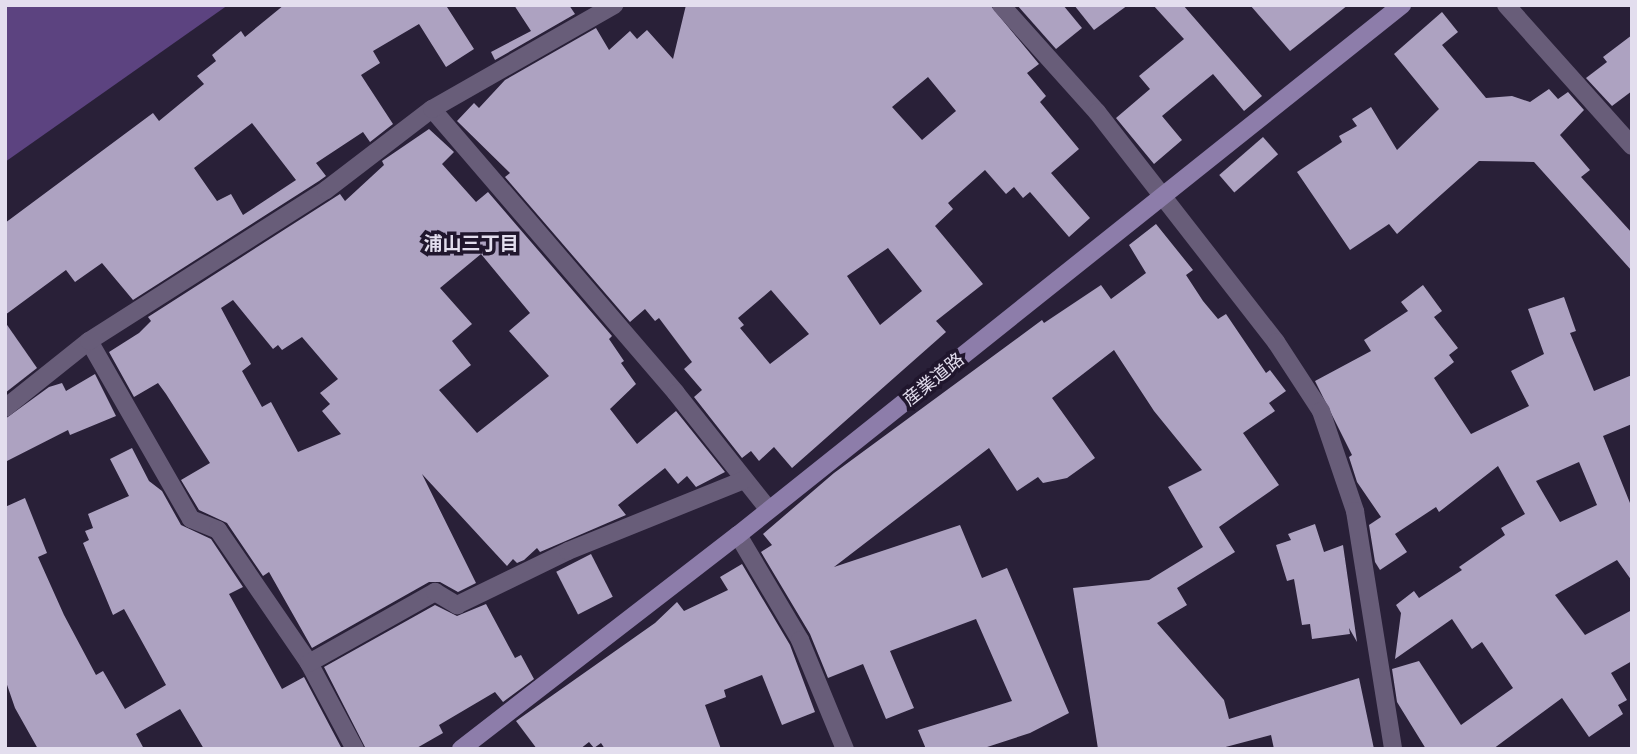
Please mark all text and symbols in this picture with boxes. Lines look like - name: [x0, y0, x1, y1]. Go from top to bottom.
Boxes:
- district label: 浦山三丁目: [424, 232, 518, 254]
- street label: 産業道路: [898, 348, 968, 410]

